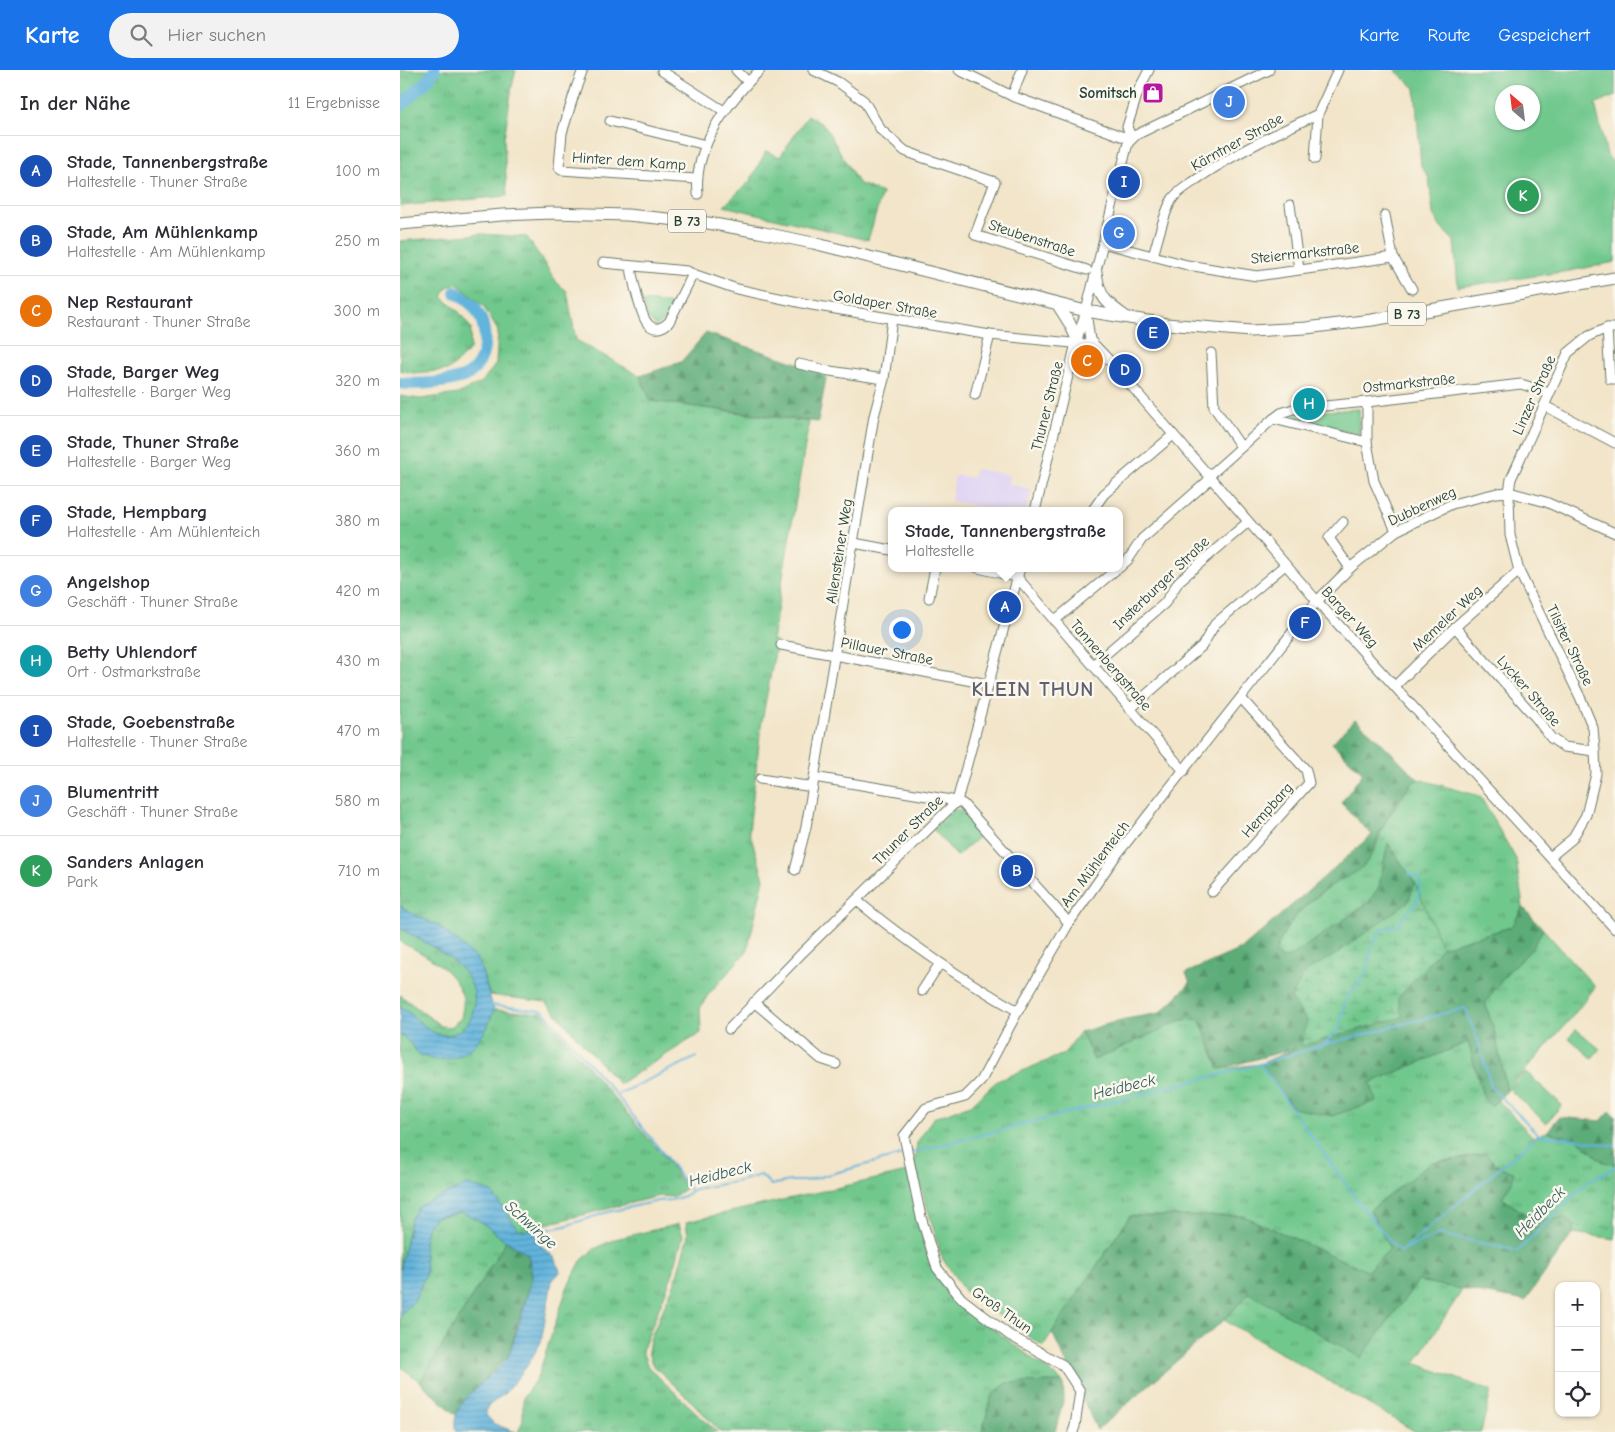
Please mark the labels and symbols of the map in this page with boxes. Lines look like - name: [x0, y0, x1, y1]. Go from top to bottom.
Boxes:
- shop icon: Somitsch: [1141, 81, 1165, 105]
- pin: J: [1213, 83, 1245, 121]
- place label: Somitsch: [1079, 84, 1137, 102]
- north arrow: [1495, 85, 1540, 130]
- street label: Kärntner Straße: [1188, 109, 1287, 175]
- street label: Hinter dem Kamp: [571, 148, 687, 174]
- pin: I: [1108, 163, 1140, 201]
- pin: K: [1507, 177, 1539, 215]
- road number: B 73: [668, 210, 706, 232]
- pin: G: [1103, 214, 1135, 252]
- street label: Steubenstraße: [986, 215, 1078, 261]
- street label: Steiermarkstraße: [1250, 238, 1361, 268]
- street label: Goldaper Straße: [831, 286, 939, 322]
- road number: B 73: [1388, 302, 1426, 325]
- pin: E: [1137, 314, 1169, 352]
- pin: C: [1071, 342, 1103, 380]
- pin: D: [1109, 351, 1141, 389]
- street label: Linzer Straße: [1508, 352, 1560, 438]
- street label: Thuner Straße: [1027, 359, 1067, 453]
- street label: Ostmarkstraße: [1362, 369, 1457, 397]
- pin: H: [1293, 385, 1325, 423]
- street label: Dubbenweg: [1385, 482, 1459, 530]
- street label: Allensteiner Weg: [822, 497, 856, 605]
- street label: Insterburger Straße: [1109, 532, 1213, 634]
- street label: Memeler Weg: [1408, 581, 1486, 655]
- street label: Barger Weg: [1318, 583, 1382, 651]
- pin: A: [989, 588, 1021, 626]
- street label: Tilsiter Straße: [1543, 602, 1598, 689]
- pin: F: [1289, 604, 1321, 642]
- street label: Tannenbergstraße: [1067, 616, 1156, 715]
- your location: [889, 617, 915, 643]
- street label: Pillauer Straße: [839, 633, 935, 669]
- street label: Lycker Straße: [1493, 652, 1565, 730]
- district label: KLEIN THUN: [972, 678, 1094, 701]
- street label: Hempbarg: [1238, 779, 1296, 841]
- street label: Thuner Straße: [869, 791, 947, 869]
- street label: Am Mühlenteich: [1057, 817, 1133, 911]
- pin: B: [1001, 852, 1033, 890]
- water label: Heidbeck: [1091, 1070, 1157, 1103]
- water label: Heidbeck: [687, 1157, 753, 1190]
- water label: Heidbeck: [1511, 1183, 1569, 1241]
- water label: Schwinge: [501, 1197, 561, 1253]
- street label: Groß Thun: [969, 1283, 1035, 1337]

